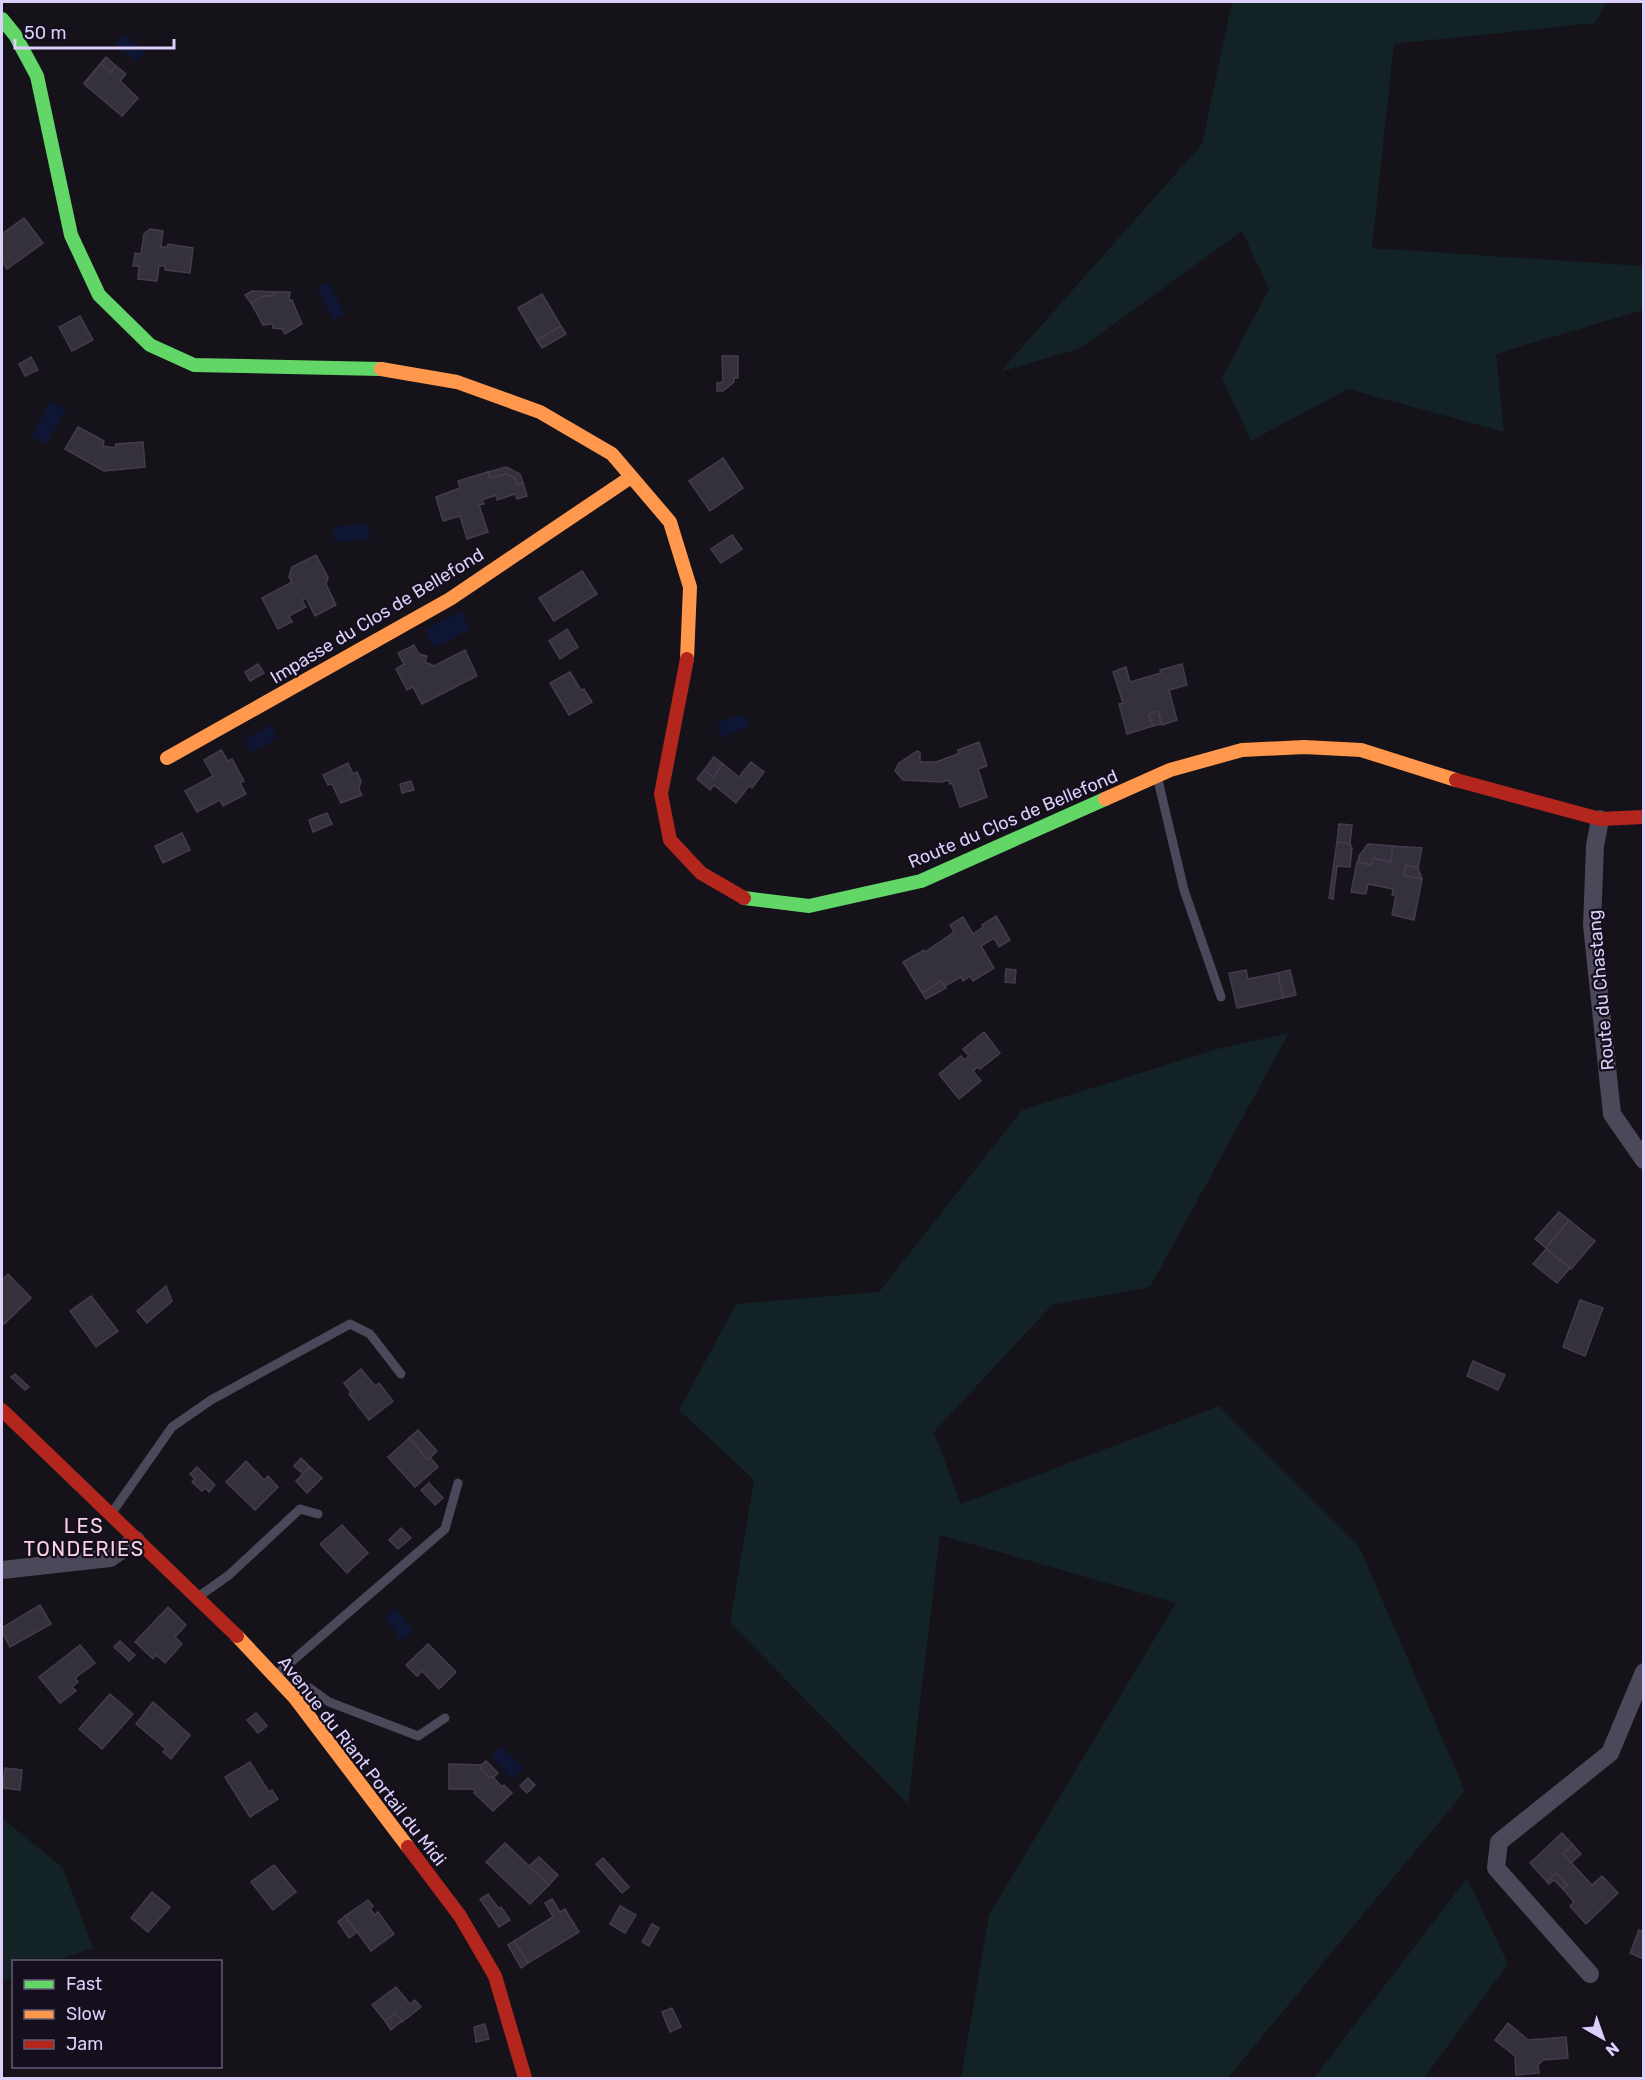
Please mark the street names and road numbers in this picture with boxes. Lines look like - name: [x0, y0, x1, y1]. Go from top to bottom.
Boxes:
- street label: Impasse du Clos de Bellefond: [266, 543, 488, 689]
- street label: Route du Clos de Bellefond: [905, 765, 1121, 873]
- street label: Route du Chastang: [1583, 909, 1619, 1071]
- street label: Avenue du Riant Portail du Midi: [273, 1652, 451, 1870]

